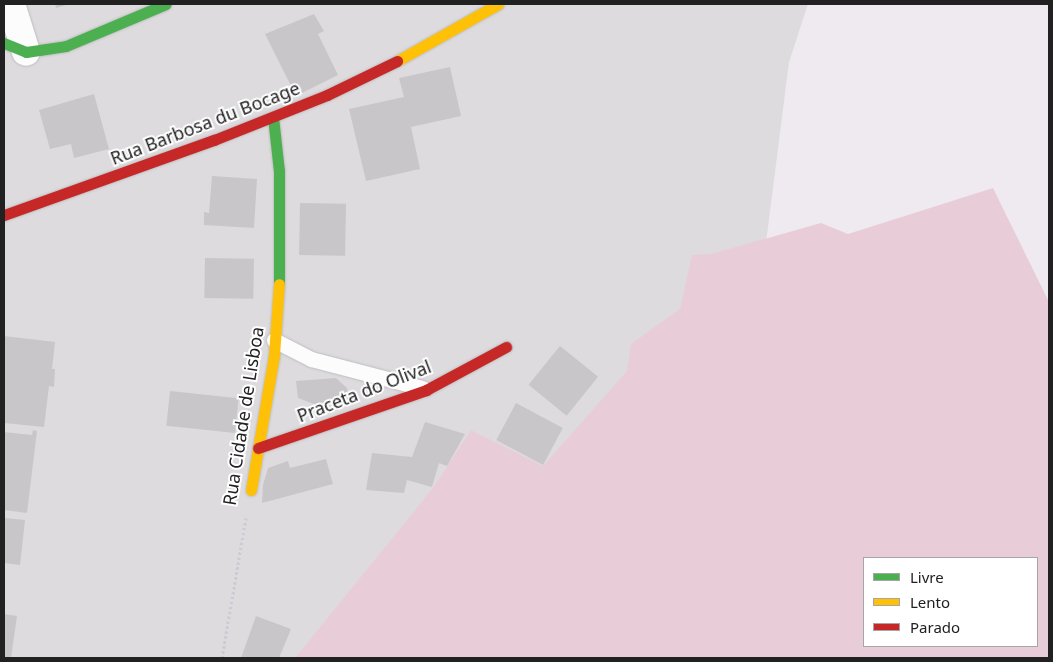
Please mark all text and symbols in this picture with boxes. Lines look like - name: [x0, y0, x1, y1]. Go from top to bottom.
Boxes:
- street label: Rua Barbosa du Bocage: [107, 77, 303, 169]
- street label: Rua Cidade de Lisboa: [218, 325, 268, 507]
- street label: Praceta do Olival: [294, 355, 434, 427]
- legend: [863, 557, 1038, 647]
- text: Livre: [910, 567, 944, 587]
- text: Lento: [910, 592, 950, 612]
- text: Parado: [910, 617, 960, 637]

